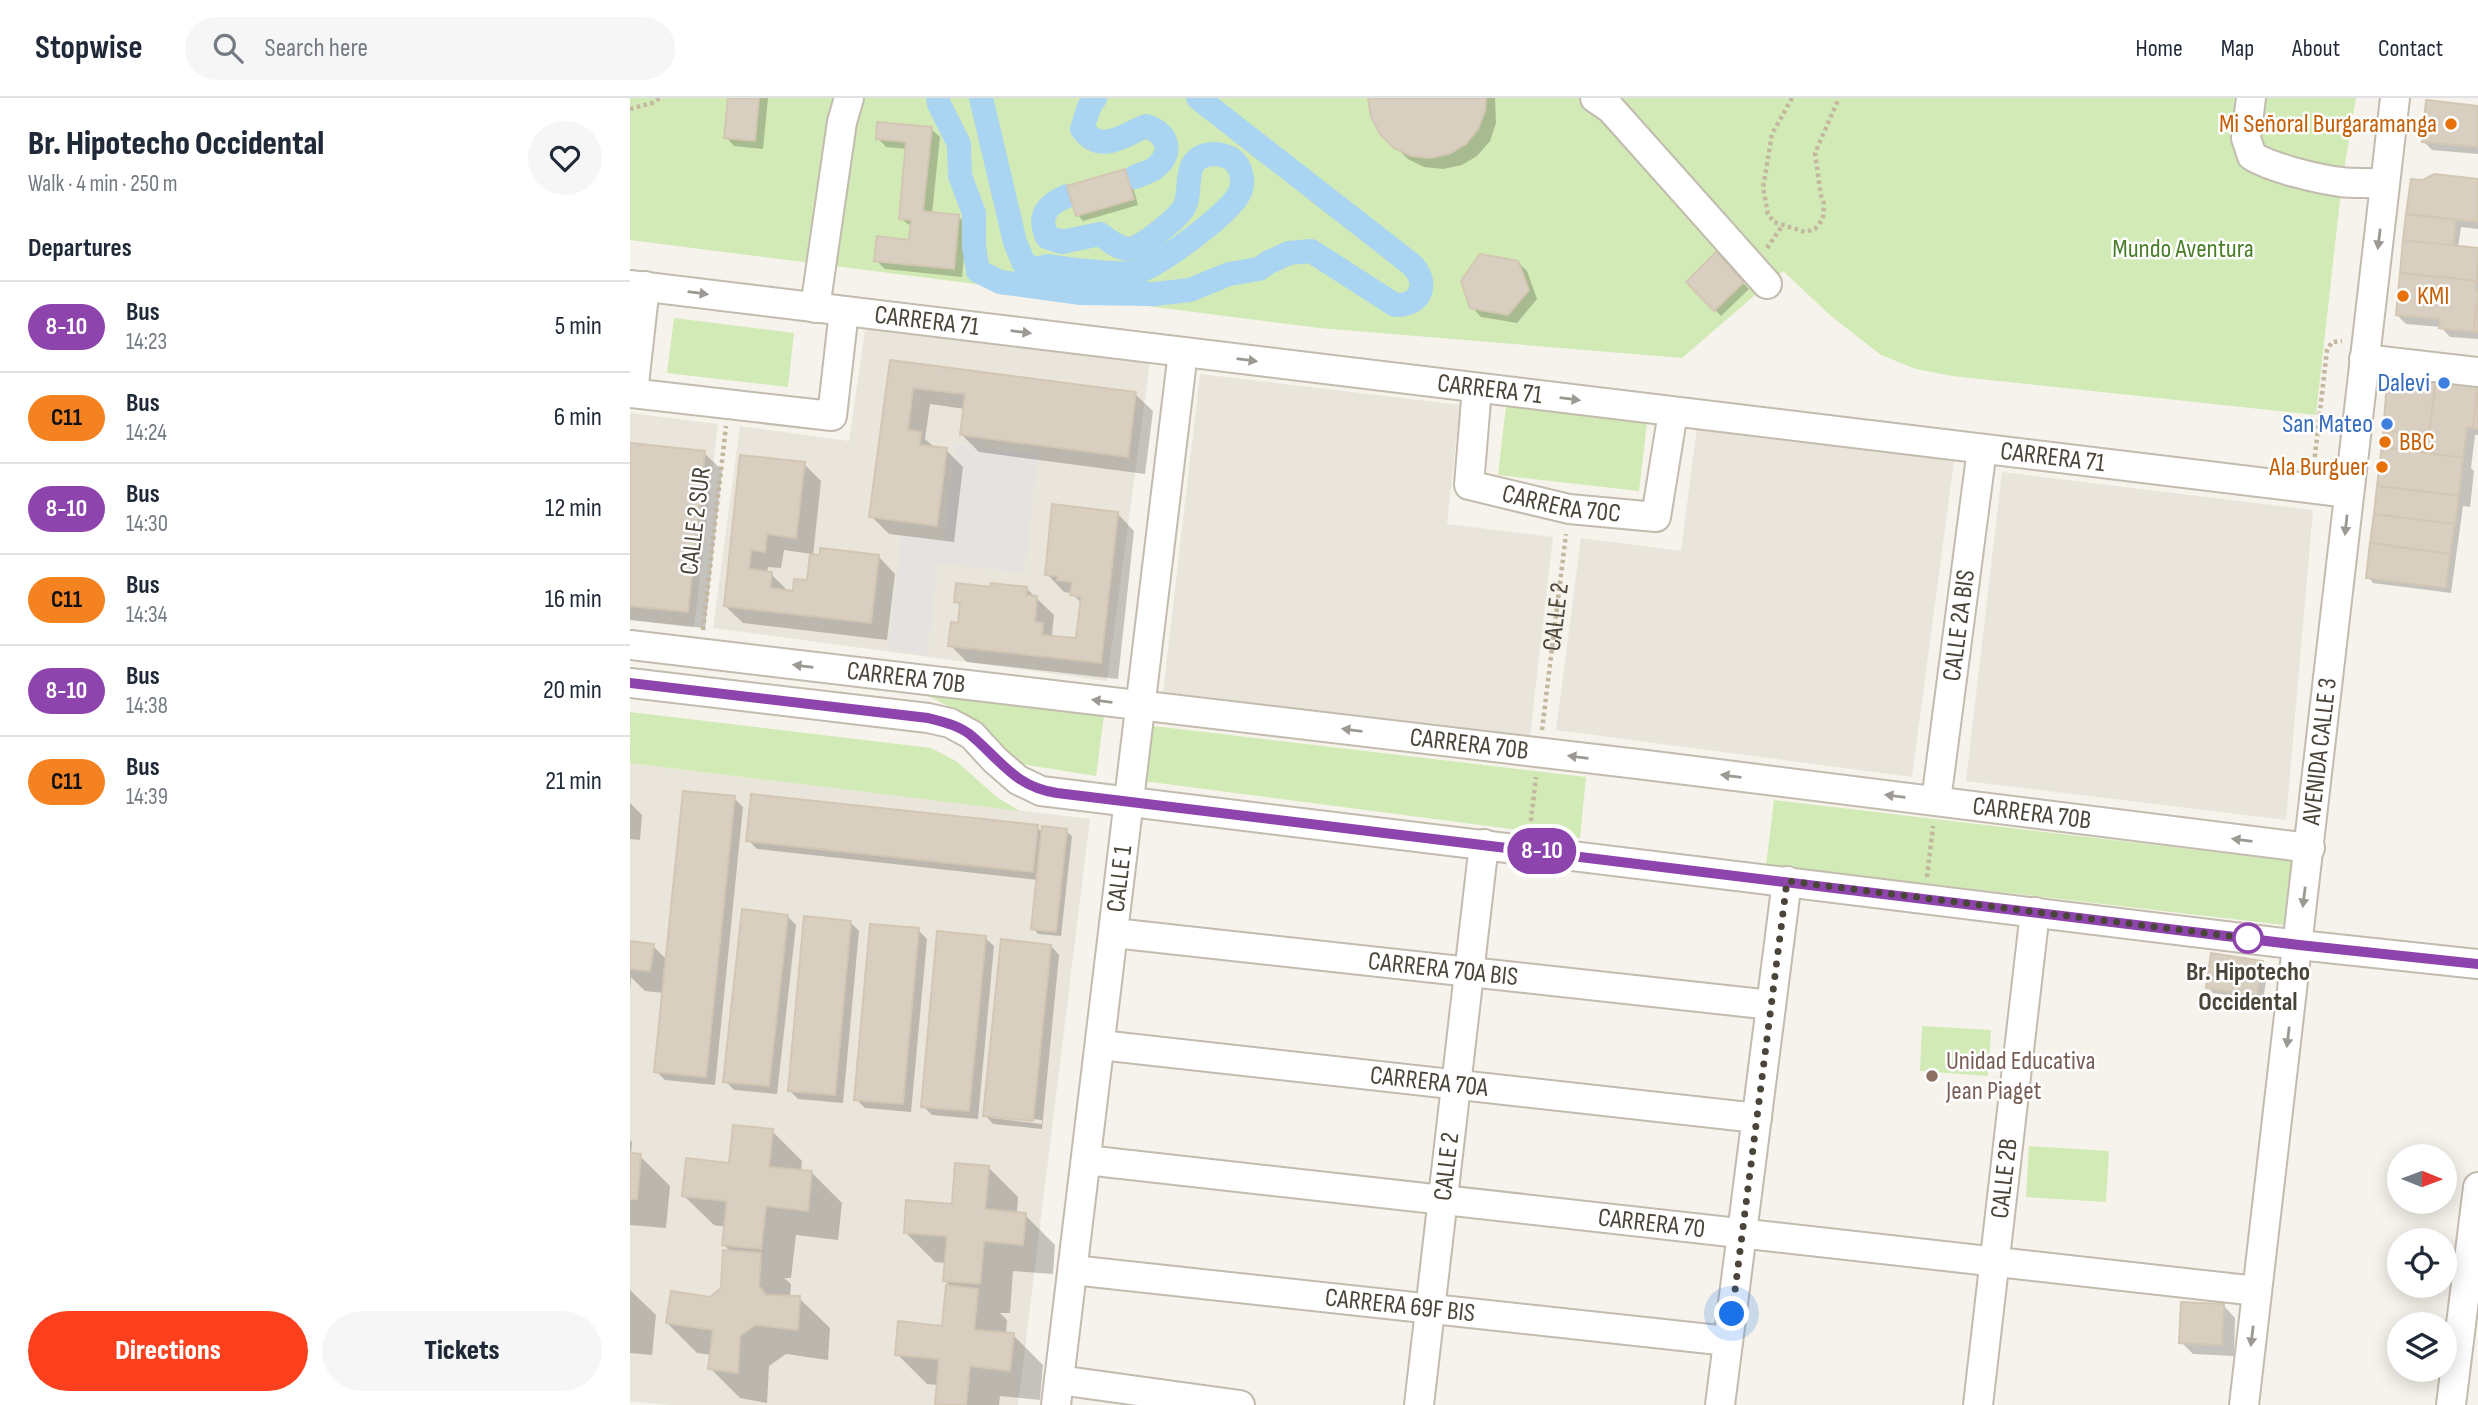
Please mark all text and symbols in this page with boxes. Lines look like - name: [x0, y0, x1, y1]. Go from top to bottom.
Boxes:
- search box: [185, 17, 675, 80]
- text: Stopwise: [35, 28, 143, 68]
- icon: search: [209, 29, 247, 67]
- text: Search here: [265, 33, 368, 64]
- text: Home: [2135, 34, 2183, 63]
- text: Map: [2221, 34, 2254, 63]
- text: About: [2292, 34, 2340, 63]
- text: Contact: [2378, 34, 2443, 63]
- place label: Mi Señoral Burgaramanga: [2219, 109, 2437, 140]
- marker: Mi Señoral Burgaramanga: [2443, 116, 2459, 132]
- button: heart: [528, 121, 602, 195]
- text: Br. Hipotecho Occidental: [28, 124, 324, 164]
- text: Walk · 4 min · 250 m: [28, 170, 178, 198]
- one-way arrow: [2373, 228, 2384, 250]
- text: Departures: [28, 233, 132, 264]
- park label: Mundo Aventura: [2112, 234, 2254, 265]
- place label: KMI: [2417, 281, 2450, 312]
- one-way arrow: [687, 288, 709, 299]
- marker: KMI: [2395, 288, 2411, 304]
- text: Bus: [126, 297, 160, 328]
- street label: CARRERA 71: [873, 299, 981, 343]
- text: 5 min: [555, 311, 602, 342]
- text: 8-10: [46, 312, 87, 341]
- one-way arrow: [1010, 327, 1032, 338]
- text: 14:23: [126, 328, 167, 356]
- one-way arrow: [1236, 354, 1258, 365]
- street label: CARRERA 71: [1436, 367, 1544, 411]
- place label: Dalevi: [2377, 368, 2430, 399]
- marker: Dalevi: [2436, 375, 2452, 391]
- text: Bus: [126, 388, 160, 419]
- one-way arrow: [1559, 394, 1581, 405]
- text: 6 min: [554, 402, 602, 433]
- text: C11: [51, 403, 82, 432]
- place label: San Mateo: [2282, 409, 2373, 440]
- marker: San Mateo: [2379, 416, 2395, 432]
- text: 14:24: [126, 419, 167, 447]
- place label: BBC: [2399, 427, 2435, 458]
- marker: BBC: [2377, 434, 2393, 450]
- street label: CARRERA 71: [1999, 435, 2107, 479]
- place label: Ala Burguer: [2268, 452, 2369, 483]
- marker: Ala Burguer: [2374, 459, 2390, 475]
- street label: CALLE 2 SUR: [674, 465, 718, 577]
- street label: CARRERA 70C: [1499, 478, 1622, 529]
- text: Bus: [126, 479, 160, 510]
- text: 12 min: [545, 493, 602, 524]
- text: 8-10: [46, 494, 87, 523]
- text: 14:30: [126, 510, 168, 538]
- one-way arrow: [2340, 514, 2351, 536]
- street label: CALLE 2A BIS: [1936, 568, 1982, 683]
- text: Bus: [126, 570, 160, 601]
- street label: CALLE 2: [1536, 581, 1575, 653]
- text: 16 min: [545, 584, 602, 615]
- text: C11: [51, 585, 82, 614]
- text: 14:34: [126, 601, 167, 629]
- street label: CARRERA 70B: [845, 655, 967, 700]
- one-way arrow: [792, 660, 814, 671]
- text: Bus: [126, 661, 160, 692]
- text: 20 min: [543, 675, 602, 706]
- text: 8-10: [46, 676, 87, 705]
- street label: AVENIDA CALLE 3: [2296, 676, 2343, 828]
- text: 14:38: [126, 692, 168, 720]
- one-way arrow: [1091, 696, 1113, 707]
- street label: CARRERA 70B: [1408, 722, 1530, 766]
- one-way arrow: [1341, 725, 1363, 736]
- one-way arrow: [1567, 751, 1589, 762]
- text: Bus: [126, 752, 160, 783]
- text: 21 min: [545, 766, 602, 797]
- text: C11: [51, 767, 82, 796]
- one-way arrow: [1720, 770, 1742, 781]
- text: 14:39: [126, 783, 168, 811]
- street label: CARRERA 70B: [1971, 790, 2093, 836]
- one-way arrow: [1884, 791, 1906, 802]
- line badge: 8-10: [1493, 828, 1591, 874]
- one-way arrow: [2231, 834, 2253, 845]
- text: 8-10: [1521, 836, 1563, 865]
- street label: CALLE 1: [1100, 844, 1139, 914]
- one-way arrow: [2299, 886, 2310, 908]
- marker: Br. Hipotecho Occidental: [2233, 923, 2263, 953]
- street label: CARRERA 70A BIS: [1366, 945, 1520, 993]
- place label: Br. Hipotecho Occidental: [2186, 957, 2310, 1018]
- one-way arrow: [2282, 1026, 2293, 1048]
- place label: Unidad Educativa Jean Piaget: [1945, 1046, 2095, 1107]
- street label: CARRERA 70A: [1368, 1060, 1490, 1104]
- marker: Unidad Educativa Jean Piaget: [1924, 1068, 1940, 1084]
- street label: CALLE 2: [1427, 1131, 1466, 1202]
- street label: CALLE 2B: [1984, 1137, 2024, 1220]
- north arrow: [2387, 1144, 2457, 1214]
- map controls: [2387, 1144, 2457, 1382]
- street label: CARRERA 70: [1596, 1202, 1707, 1245]
- button: locate: [2387, 1228, 2457, 1298]
- street label: CARRERA 69F BIS: [1323, 1282, 1477, 1329]
- your location: [1714, 1296, 1749, 1331]
- button: Directions: [28, 1311, 308, 1391]
- button: Tickets: [322, 1311, 602, 1391]
- button: layers: [2387, 1312, 2457, 1382]
- one-way arrow: [2247, 1325, 2258, 1347]

